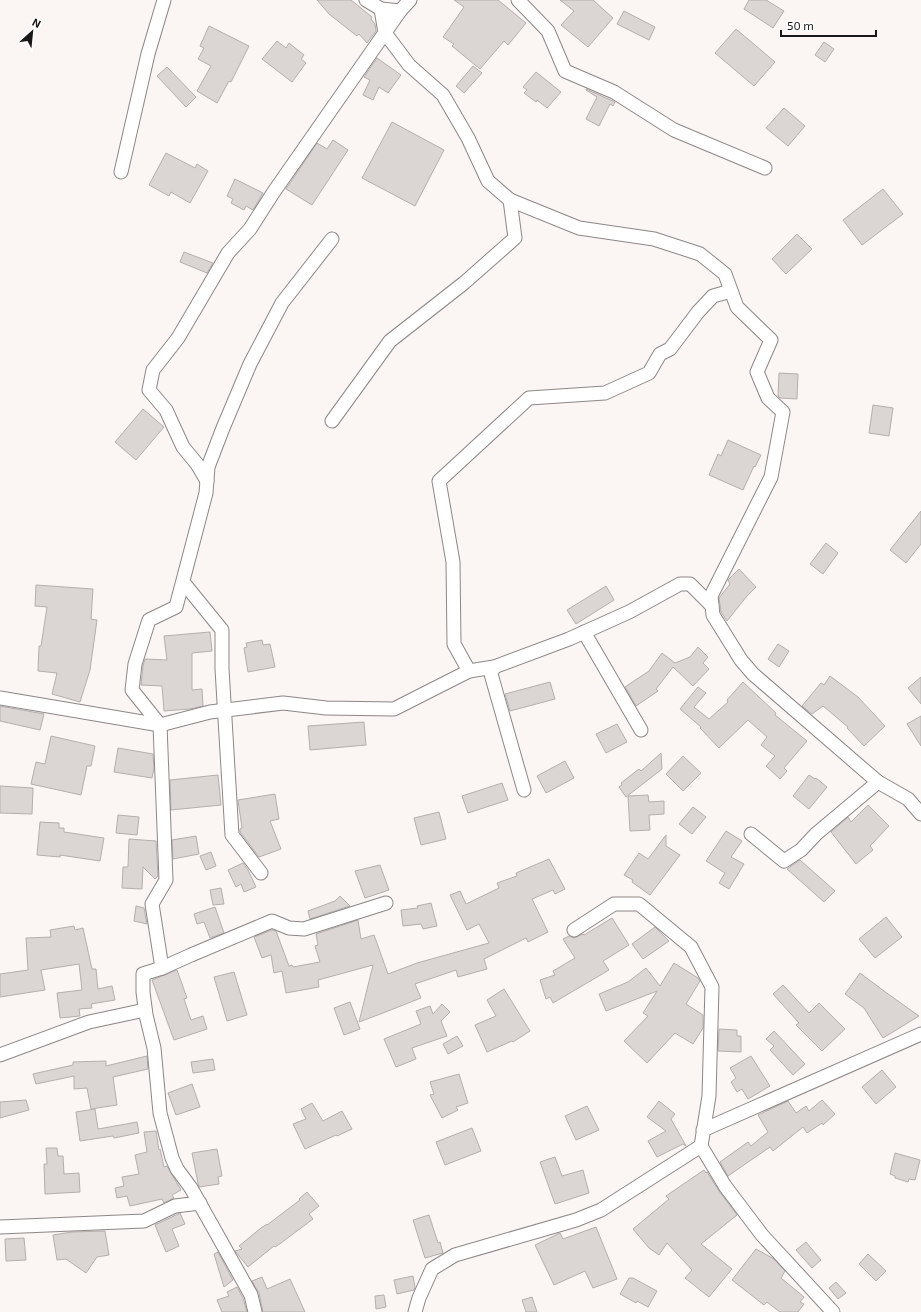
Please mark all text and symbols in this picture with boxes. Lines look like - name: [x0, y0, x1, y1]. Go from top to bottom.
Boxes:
- north arrow: [12, 12, 52, 52]
- scale bar: [781, 12, 876, 38]
- text: N: [30, 15, 43, 30]
- text: 50 m: [787, 18, 814, 32]

